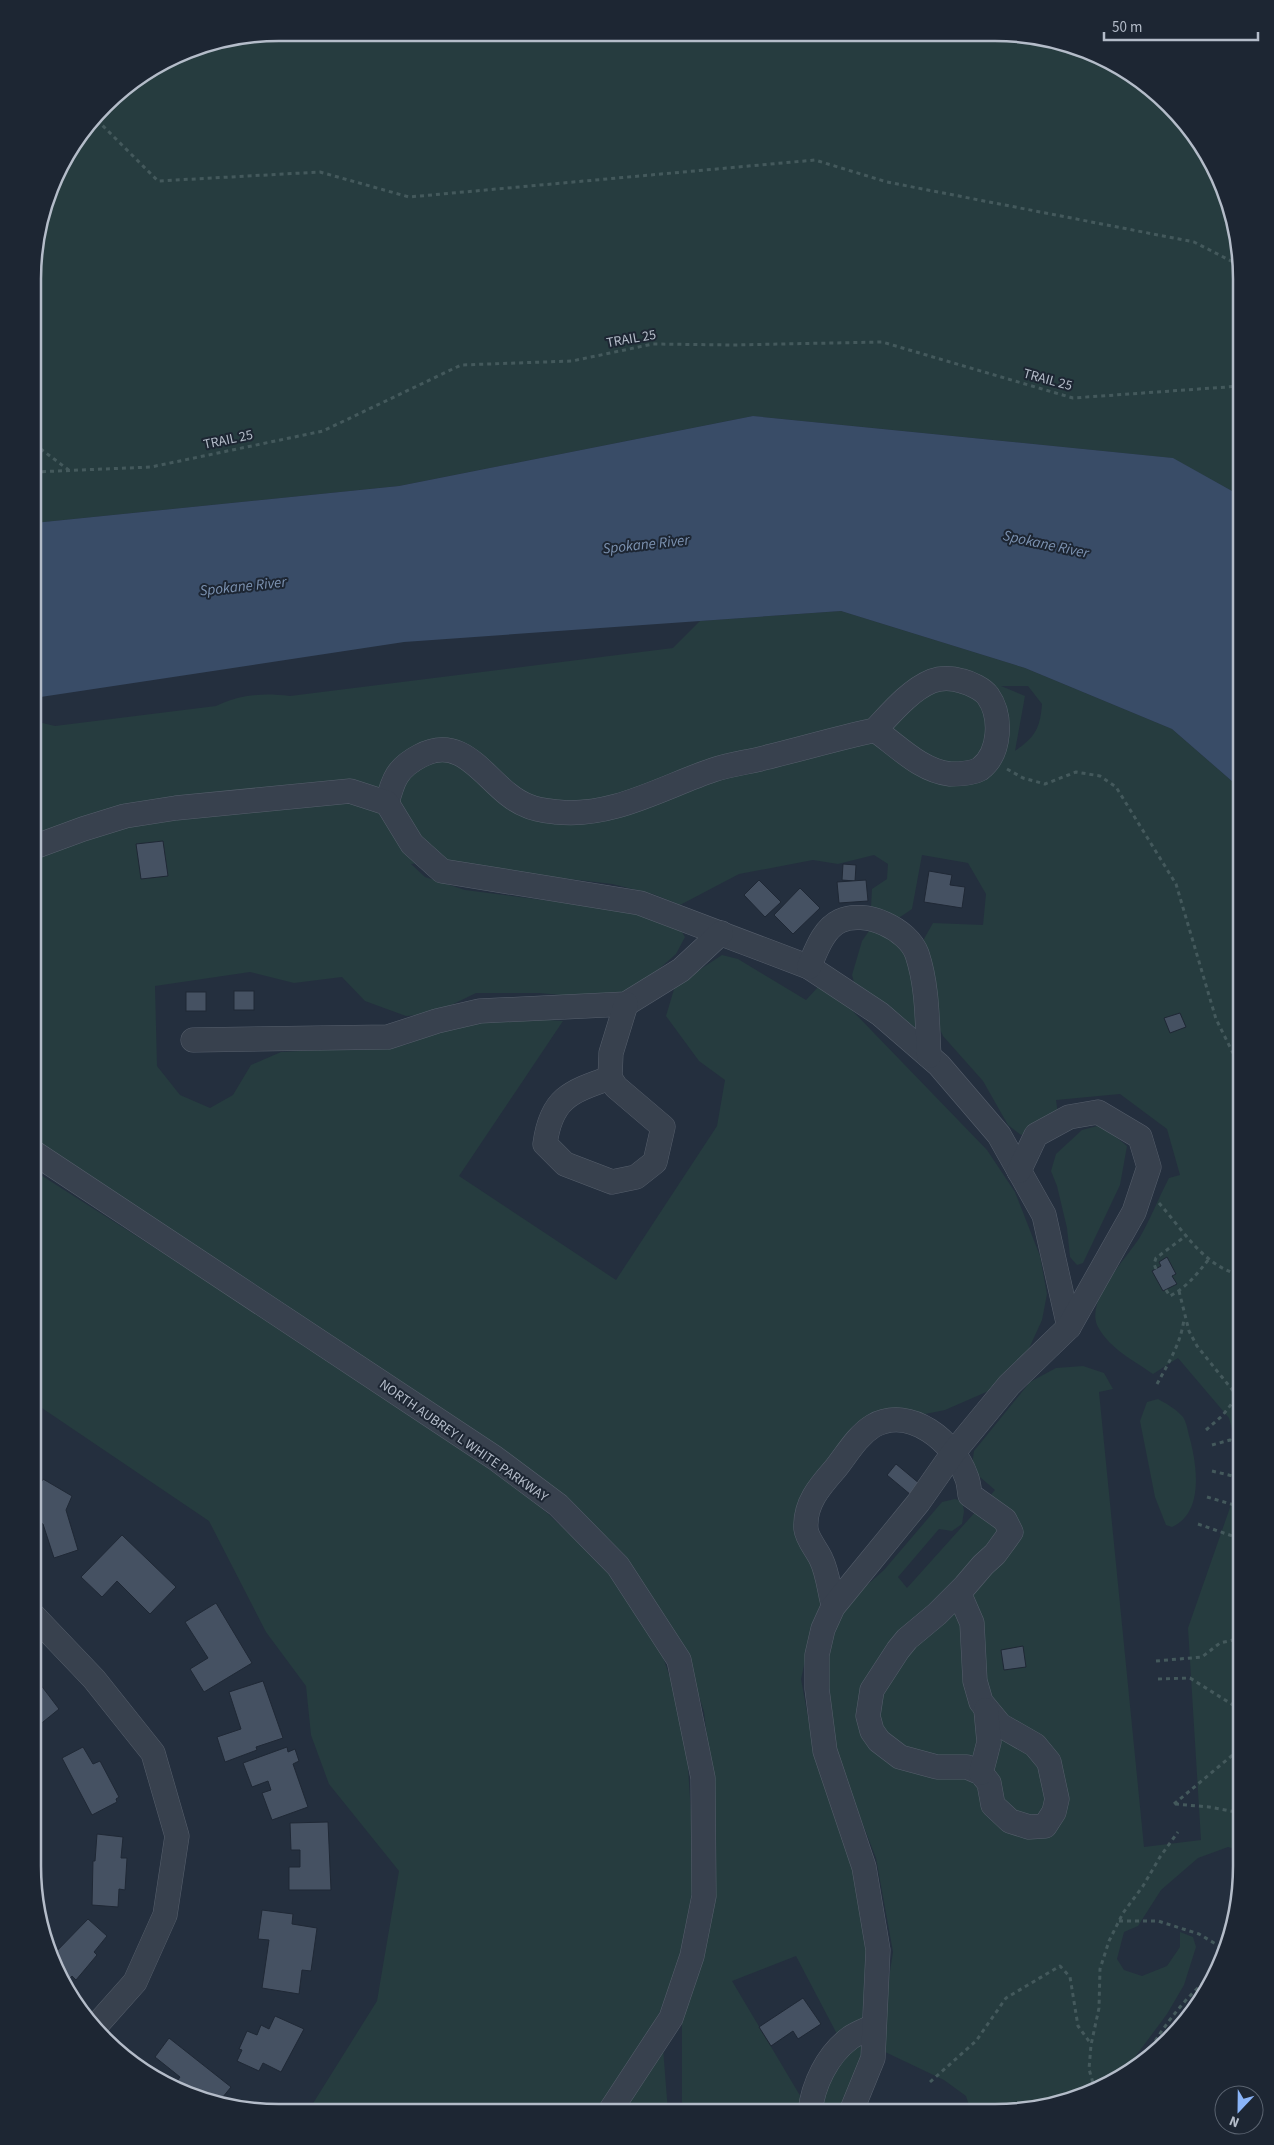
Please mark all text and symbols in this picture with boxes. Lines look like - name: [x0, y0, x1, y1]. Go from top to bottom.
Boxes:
- scale bar: [1104, 10, 1258, 42]
- text: 50 m: [1112, 17, 1142, 38]
- street label: TRAIL 25: [605, 325, 658, 353]
- street label: TRAIL 25: [1021, 364, 1075, 396]
- street label: TRAIL 25: [202, 425, 255, 455]
- water label: Spokane River: [1001, 525, 1092, 564]
- water label: Spokane River: [602, 529, 691, 559]
- water label: Spokane River: [199, 571, 288, 601]
- street label: NORTH AUBREY L WHITE PARKWAY: [375, 1375, 552, 1507]
- north arrow: [1214, 2085, 1264, 2135]
- text: N: [1226, 2110, 1243, 2132]

